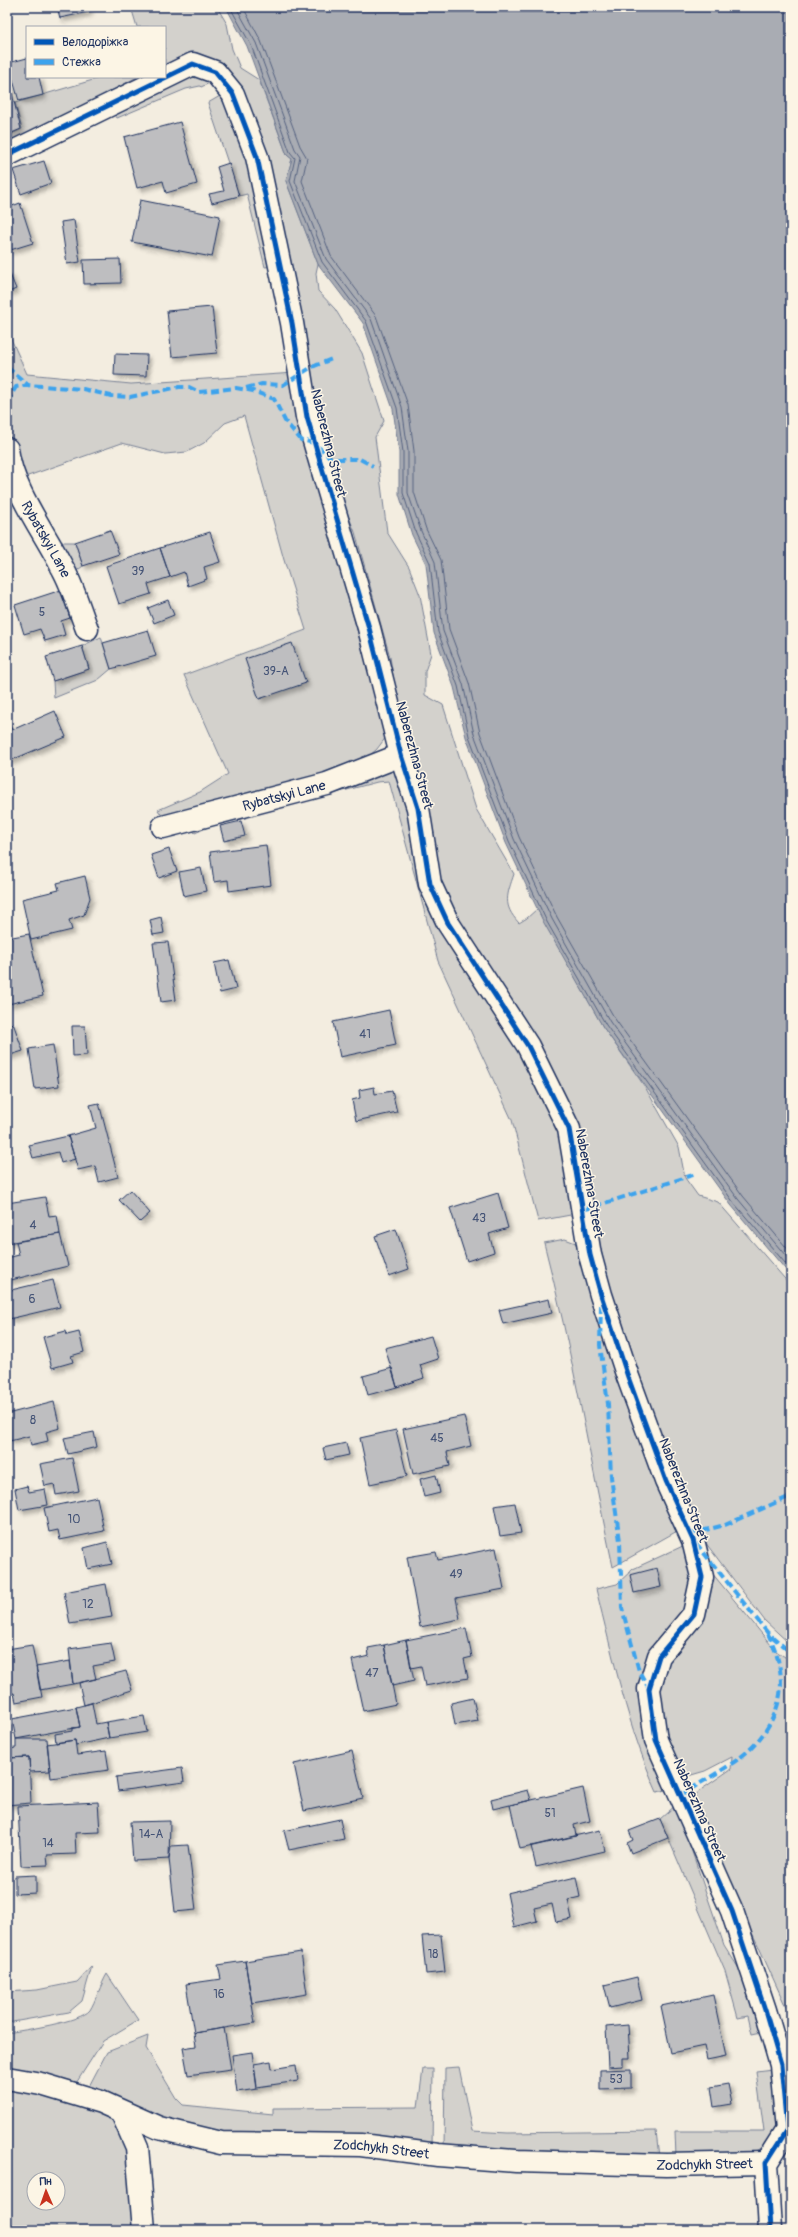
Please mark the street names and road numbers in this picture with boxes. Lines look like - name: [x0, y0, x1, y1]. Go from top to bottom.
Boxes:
- street label: Naberezhna Street: [307, 387, 350, 499]
- street label: Rybatskyi Lane: [17, 498, 74, 581]
- street label: Naberezhna Street: [392, 699, 437, 811]
- street label: Rybatskyi Lane: [241, 777, 327, 815]
- street label: Naberezhna Street: [572, 1127, 608, 1239]
- street label: Naberezhna Street: [655, 1436, 712, 1545]
- street label: Naberezhna Street: [669, 1756, 730, 1865]
- street label: Zodchykh Street: [333, 2137, 431, 2163]
- street label: Zodchykh Street: [656, 2155, 753, 2174]

